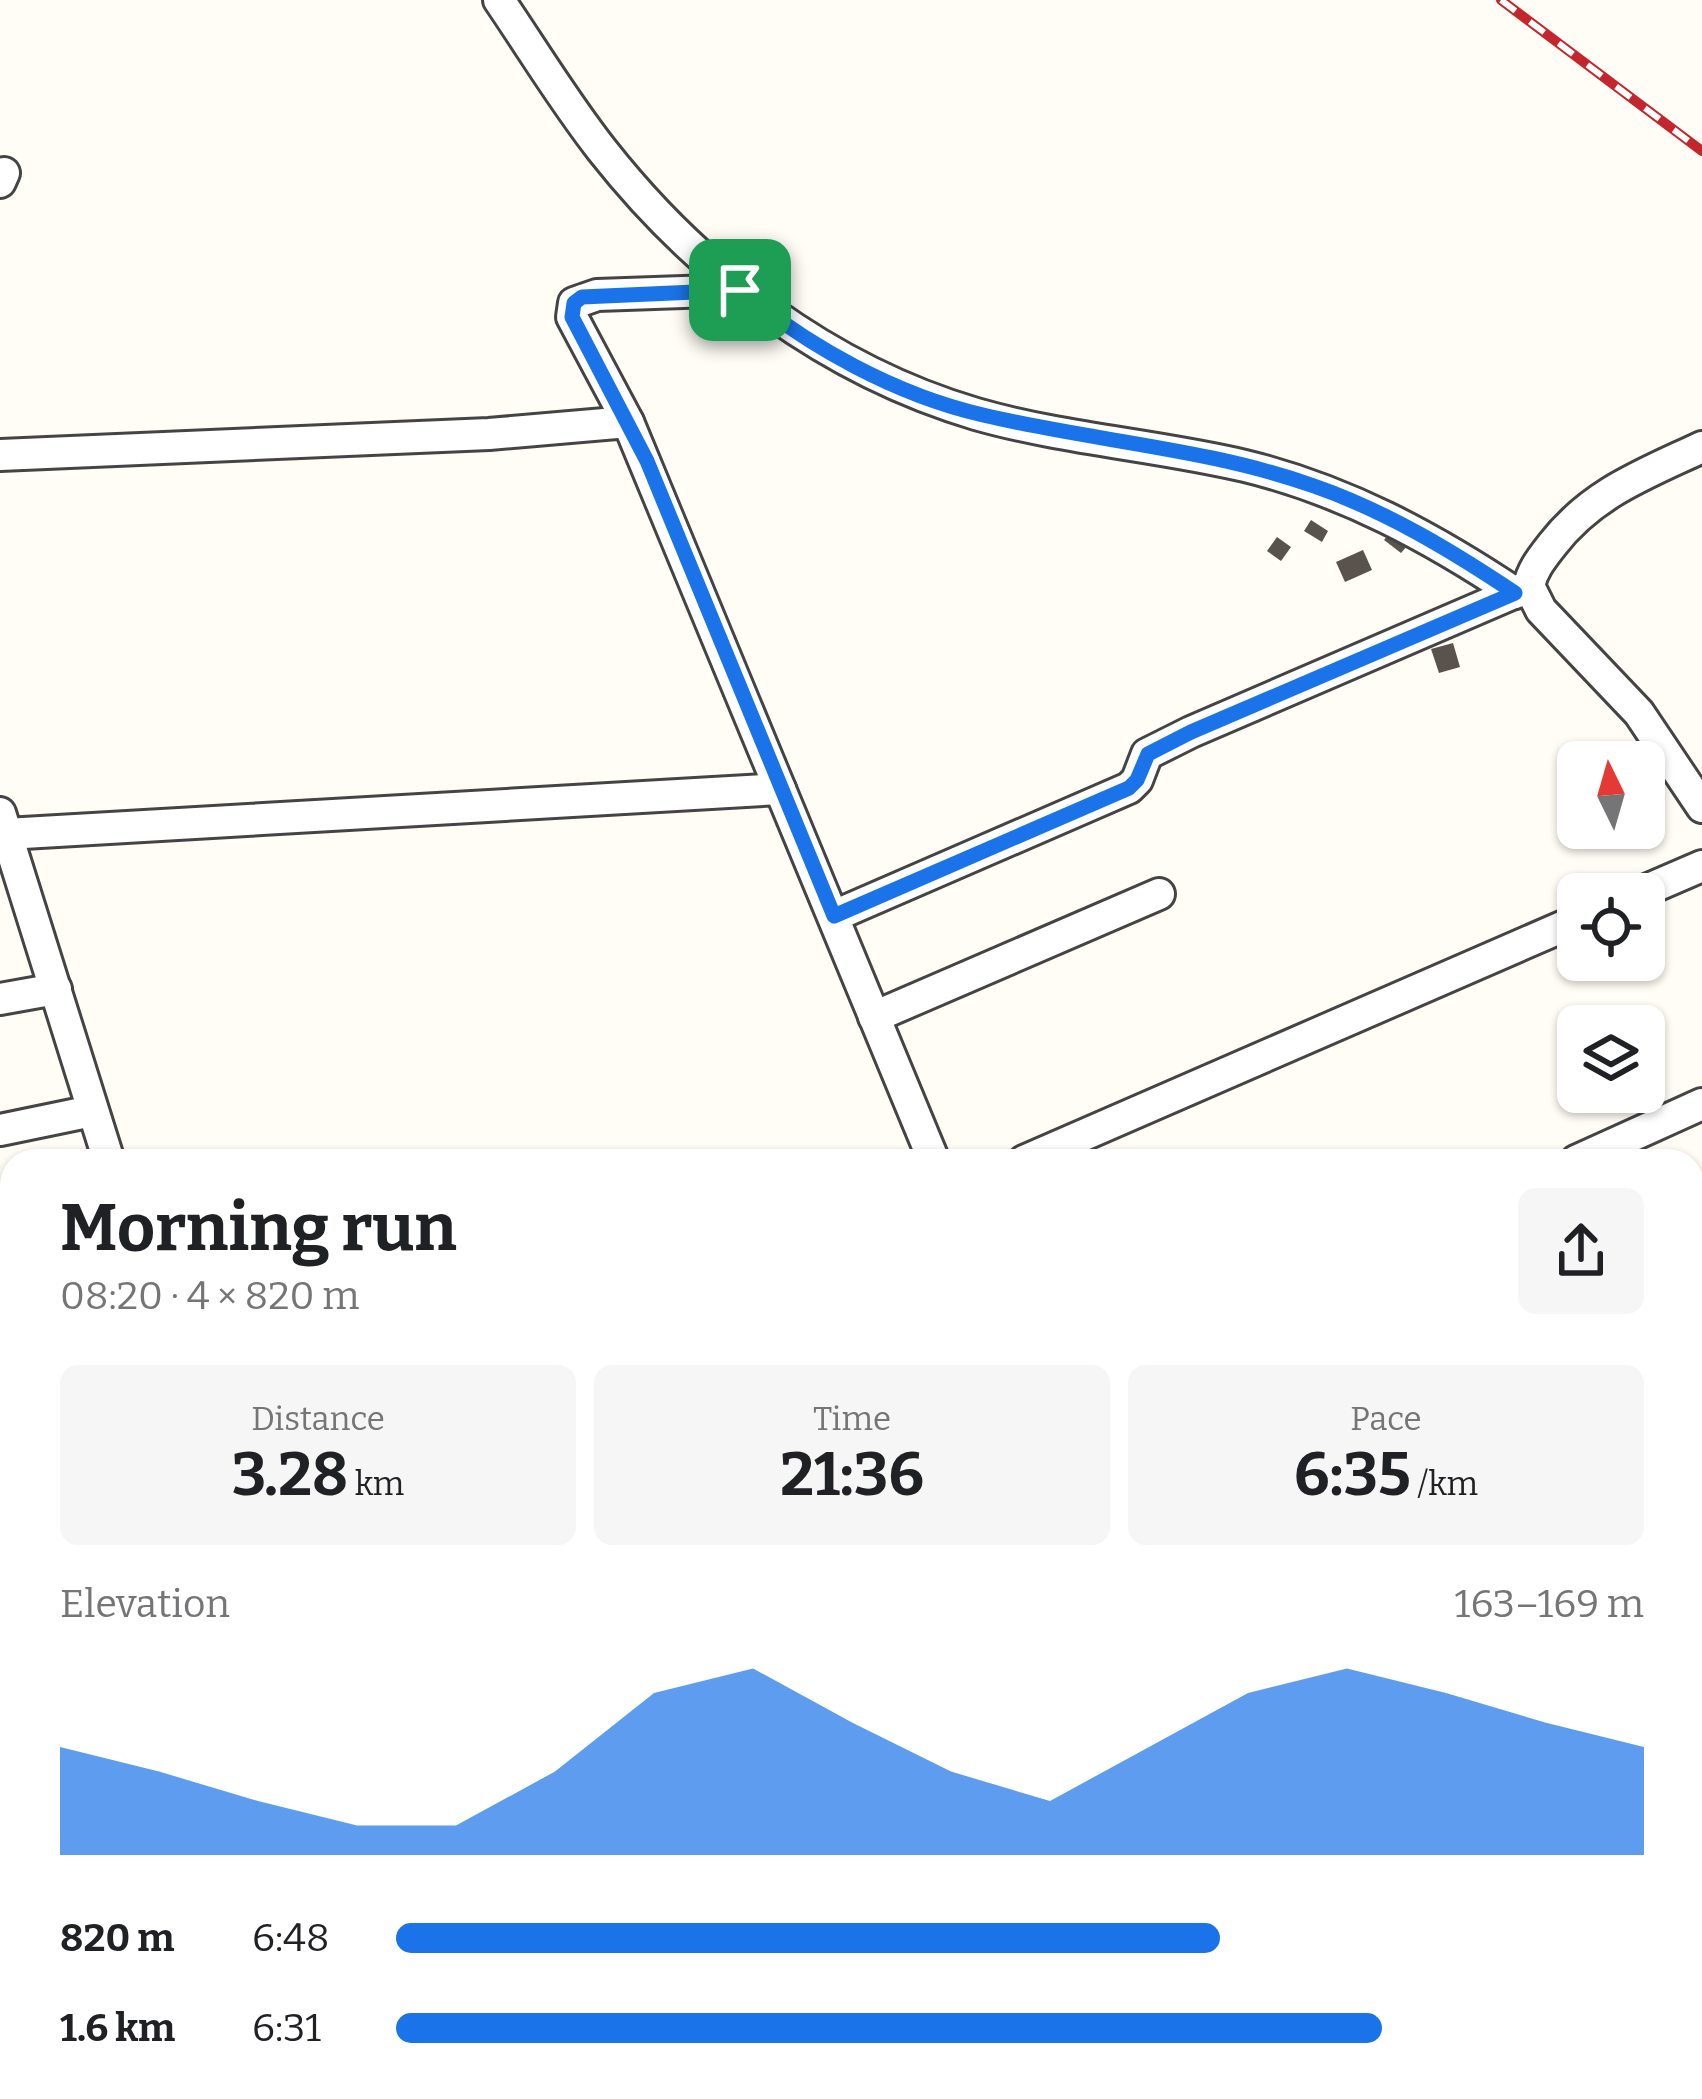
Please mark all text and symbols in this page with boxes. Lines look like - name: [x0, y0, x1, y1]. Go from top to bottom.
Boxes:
- pin: [689, 239, 791, 341]
- icon: arrive: [707, 257, 773, 323]
- north arrow: [1557, 741, 1665, 849]
- map controls: [1557, 741, 1665, 1113]
- button: locate: [1557, 873, 1665, 981]
- button: layers: [1557, 1005, 1665, 1113]
- text: Morning run: [60, 1188, 457, 1267]
- button: share: [1518, 1188, 1644, 1314]
- text: 08:20 · 4 × 820 m: [60, 1273, 359, 1319]
- text: Distance: [251, 1399, 385, 1439]
- text: Time: [813, 1399, 891, 1439]
- text: Pace: [1350, 1399, 1422, 1439]
- text: 3.28: [232, 1439, 348, 1511]
- text: 21:36: [780, 1439, 924, 1511]
- text: 6:35: [1294, 1439, 1411, 1511]
- text: km: [348, 1464, 404, 1504]
- text: /km: [1411, 1464, 1478, 1504]
- text: Elevation: [60, 1581, 230, 1627]
- text: 163–169 m: [1455, 1581, 1644, 1627]
- text: 820 m: [60, 1915, 174, 1961]
- text: 6:48: [252, 1915, 329, 1961]
- text: 1.6 km: [60, 2005, 175, 2051]
- text: 6:31: [252, 2005, 321, 2051]

